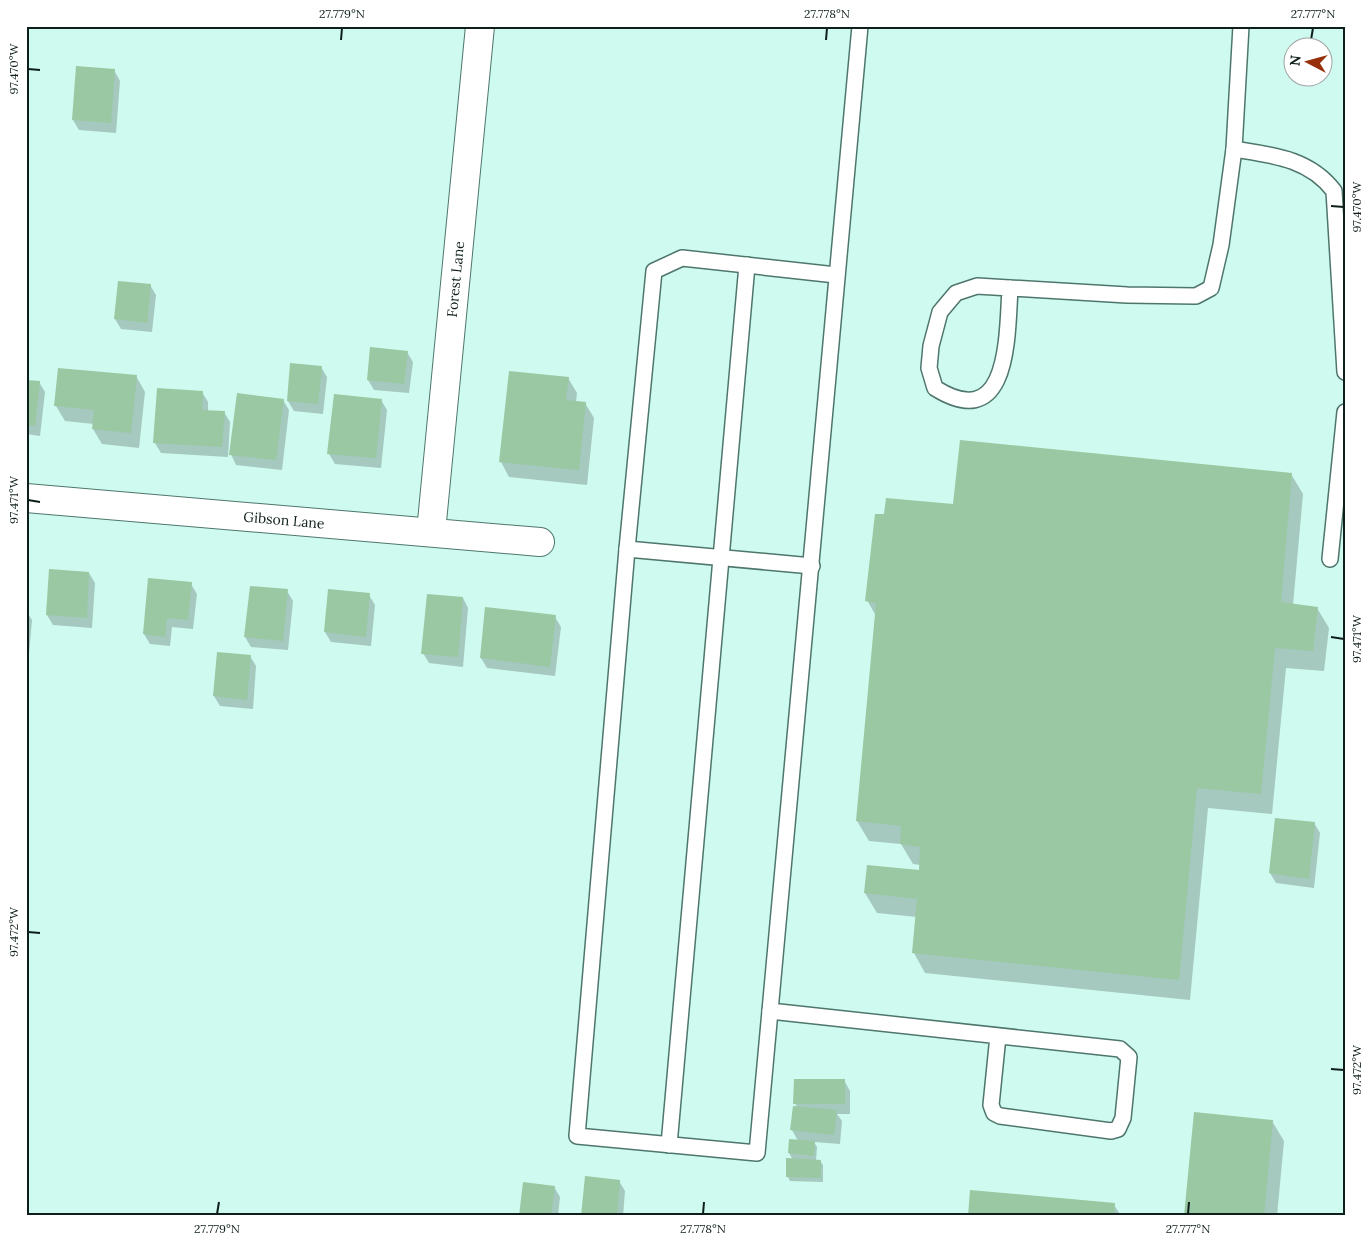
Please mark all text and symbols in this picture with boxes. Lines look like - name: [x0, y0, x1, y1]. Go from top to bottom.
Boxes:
- text: 27.779°N: [319, 6, 365, 21]
- text: 27.778°N: [804, 6, 850, 21]
- text: 27.777°N: [1291, 6, 1335, 21]
- north arrow: [1284, 38, 1334, 88]
- text: 97.470°W: [6, 43, 21, 94]
- text: N: [1286, 54, 1305, 67]
- text: 97.470°W: [1349, 181, 1364, 232]
- street label: Forest Lane: [443, 240, 468, 318]
- text: 97.471°W: [6, 475, 21, 524]
- street label: Gibson Lane: [243, 508, 326, 533]
- text: 97.471°W: [1349, 614, 1364, 663]
- text: 97.472°W: [6, 906, 21, 957]
- text: 97.472°W: [1349, 1044, 1364, 1095]
- text: 27.779°N: [194, 1221, 240, 1236]
- text: 27.778°N: [680, 1221, 726, 1236]
- text: 27.777°N: [1166, 1221, 1210, 1236]

